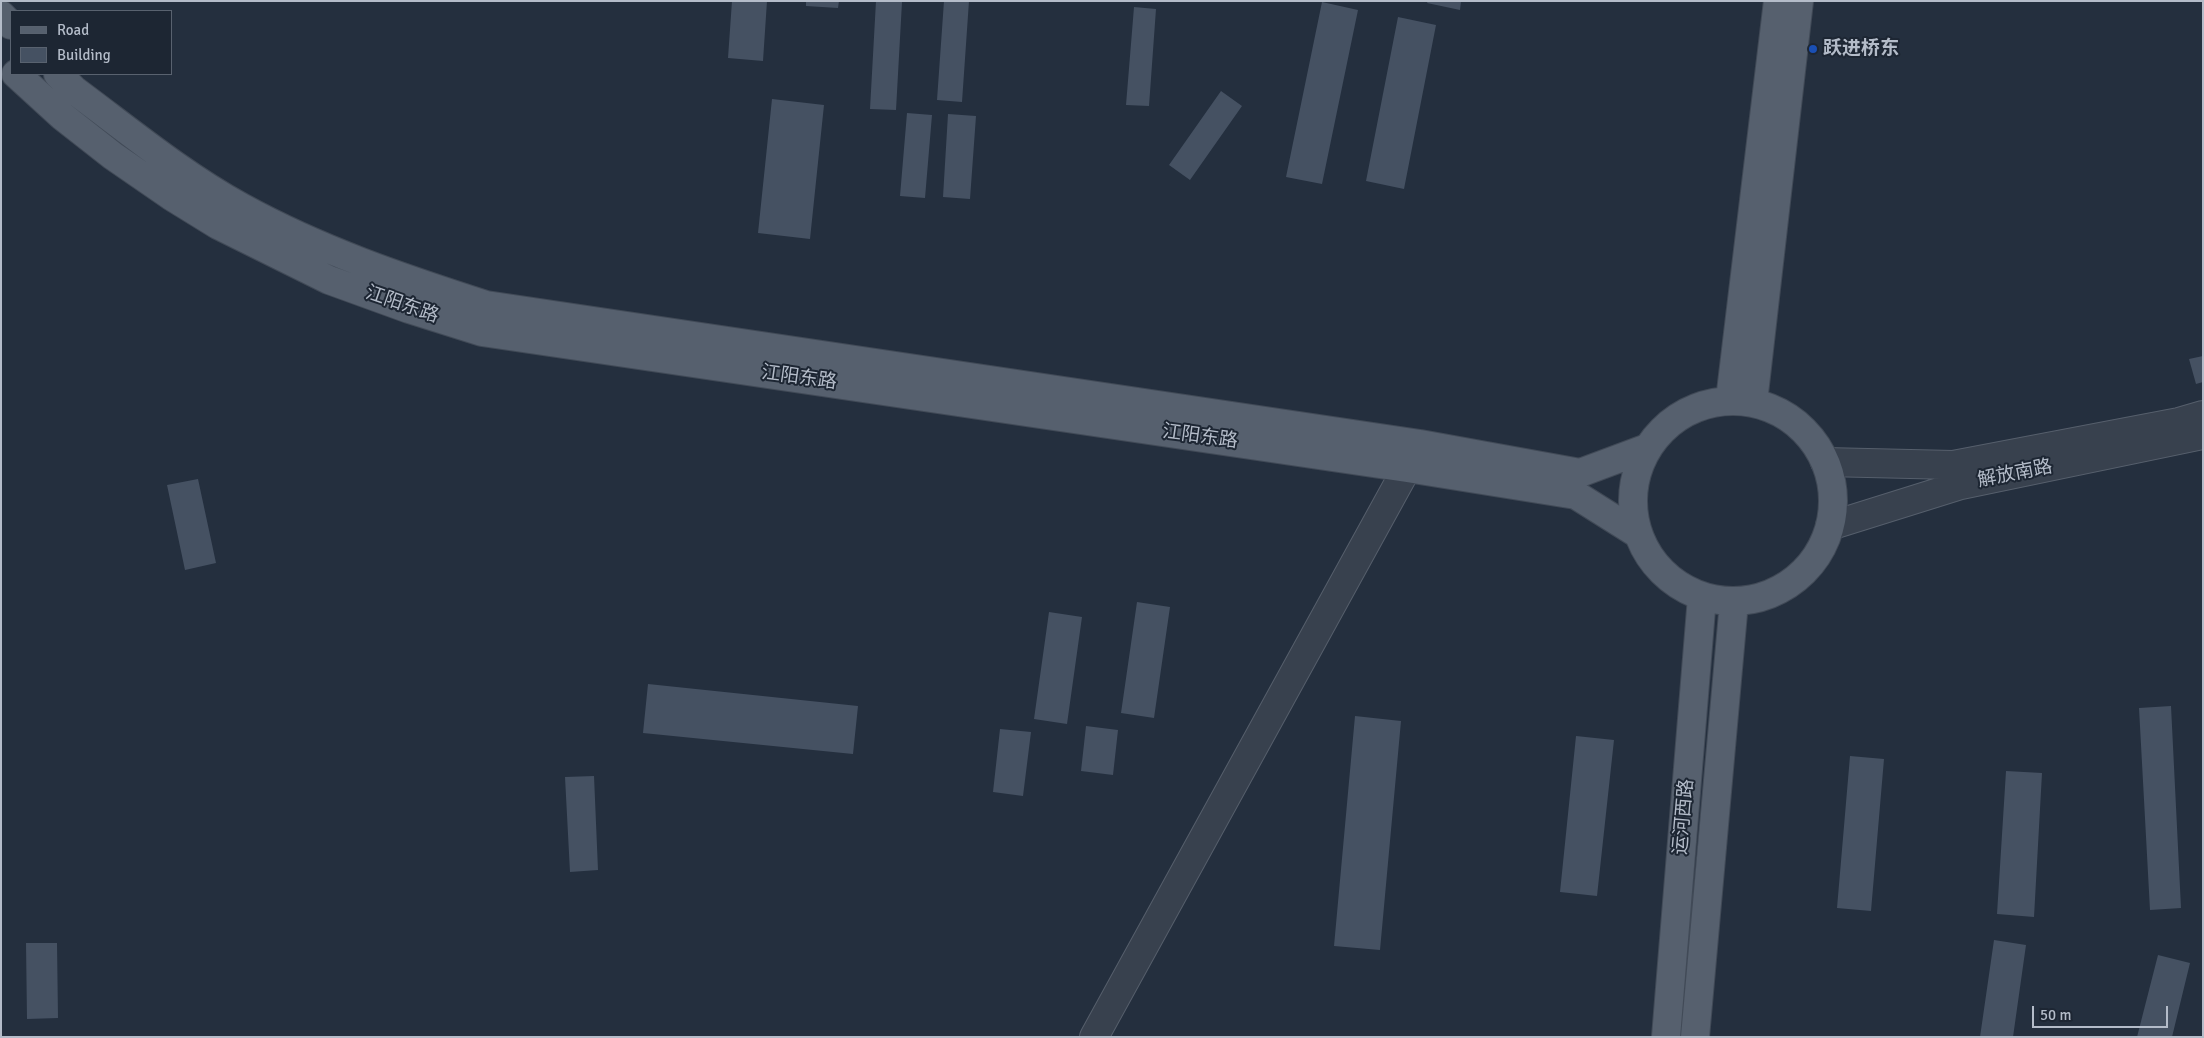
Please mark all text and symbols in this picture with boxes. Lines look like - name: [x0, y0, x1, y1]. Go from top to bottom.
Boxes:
- legend: [10, 10, 172, 75]
- text: Road: [57, 21, 89, 39]
- place label: 跃进桥东: [1823, 38, 1899, 60]
- marker: 跃进桥东: [1807, 43, 1819, 55]
- text: Building: [57, 46, 111, 64]
- street label: 江阳东路: [362, 282, 442, 328]
- street label: 江阳东路: [760, 361, 838, 395]
- street label: 江阳东路: [1161, 420, 1239, 454]
- street label: 解放南路: [1976, 456, 2054, 492]
- street label: 运河西路: [1669, 778, 1699, 856]
- scale bar: [2034, 996, 2170, 1028]
- text: 50 m: [2040, 1006, 2071, 1024]

